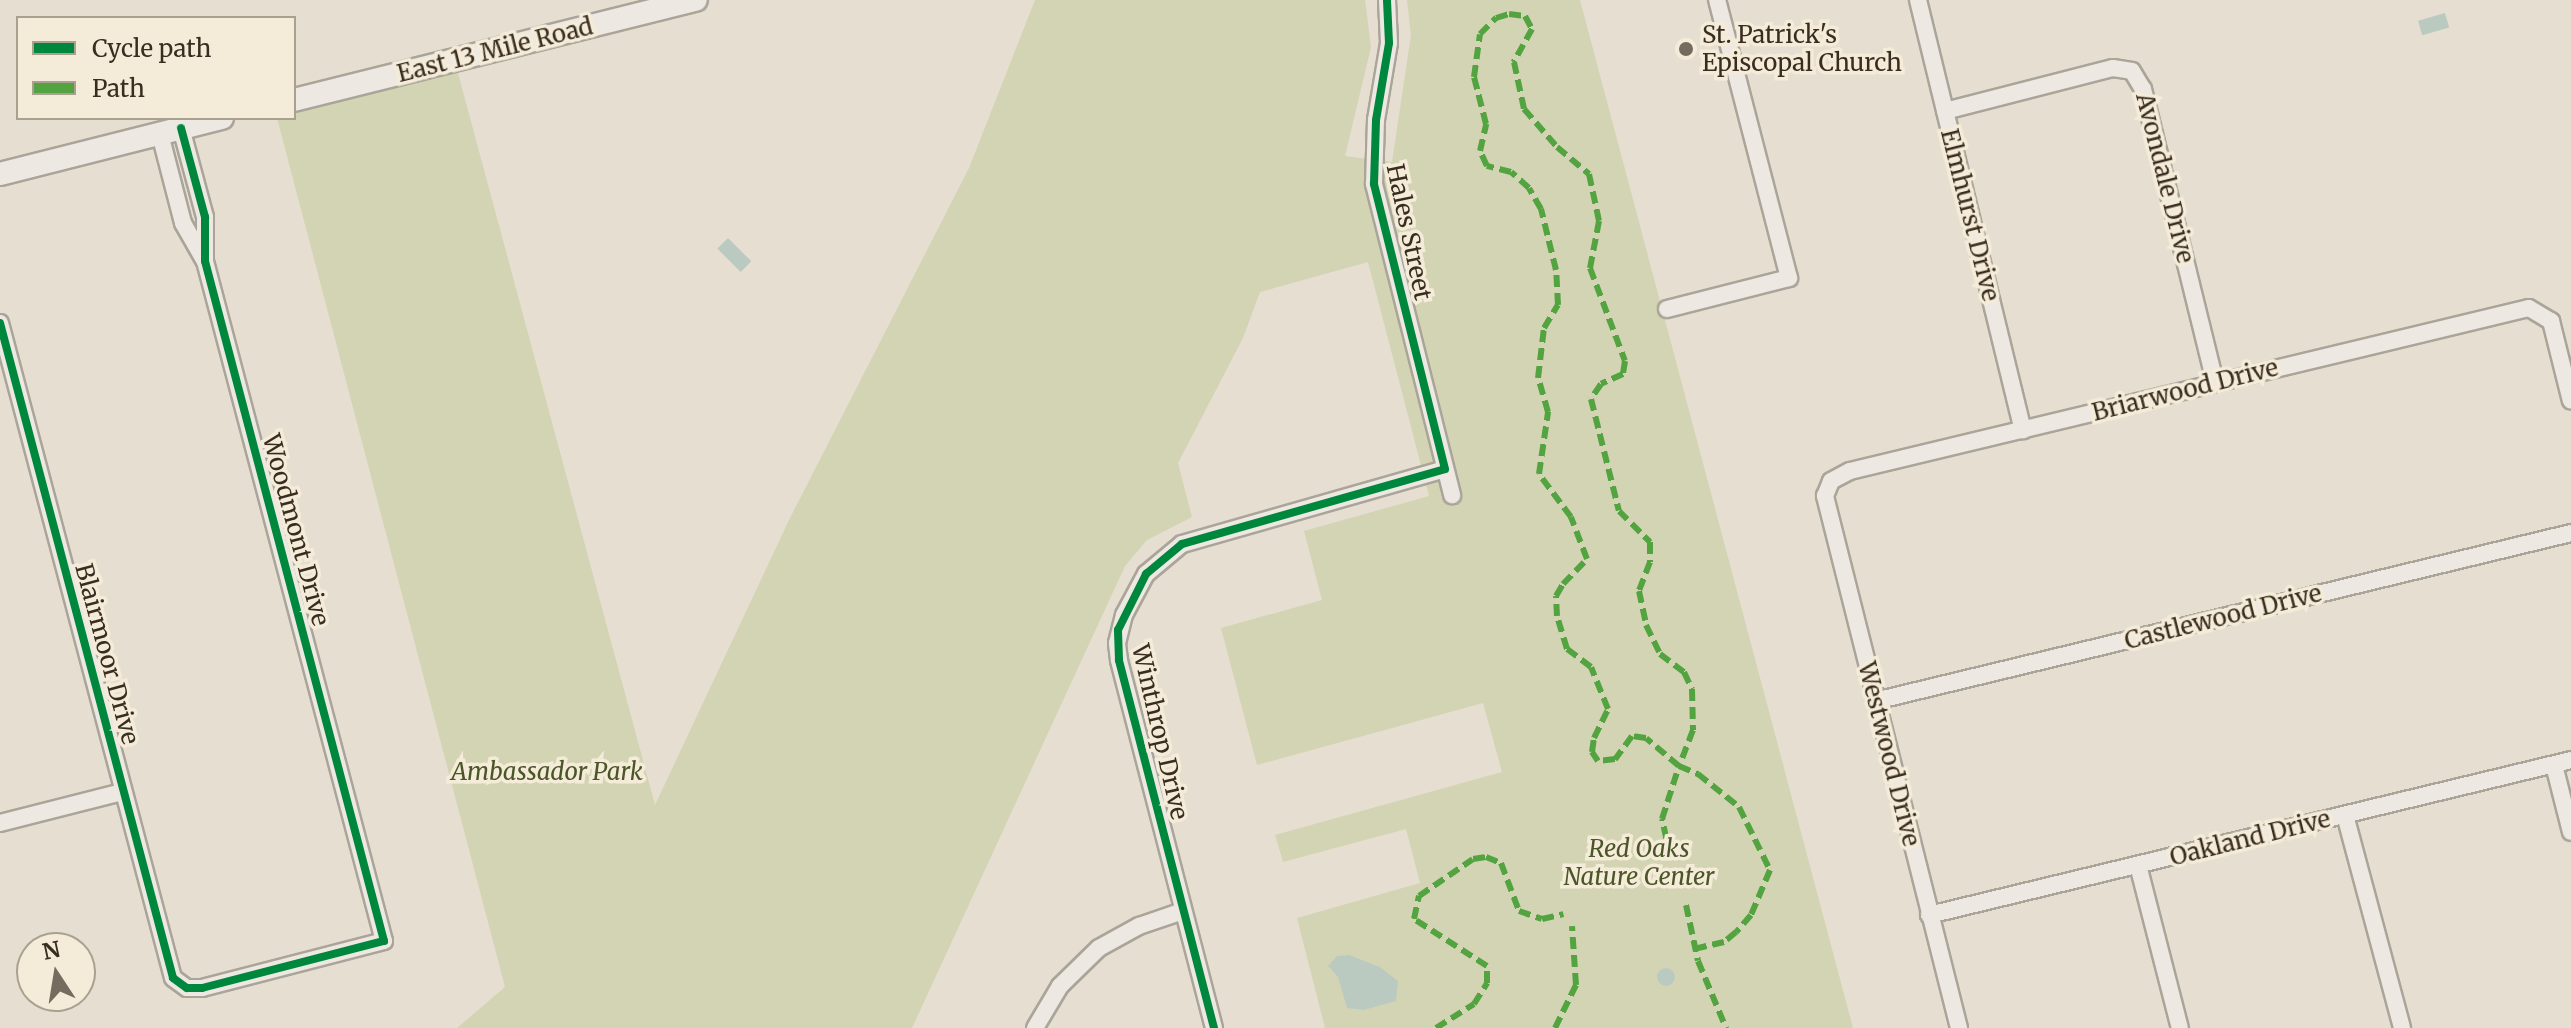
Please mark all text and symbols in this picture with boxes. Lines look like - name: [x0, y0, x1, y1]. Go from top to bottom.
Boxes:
- street label: East 13 Mile Road: [394, 12, 596, 88]
- legend: [16, 16, 296, 120]
- place label: St. Patrick's Episcopal Church: [1702, 21, 1902, 77]
- text: Cycle path: [92, 33, 211, 64]
- marker: St. Patrick's Episcopal Church: [1677, 40, 1695, 58]
- text: Path: [92, 73, 145, 104]
- street label: Avondale Drive: [2130, 90, 2200, 266]
- street label: Elmhurst Drive: [1935, 126, 2005, 304]
- street label: Hales Street: [1381, 161, 1437, 303]
- street label: Briarwood Drive: [2089, 353, 2281, 427]
- street label: Woodmont Drive: [257, 431, 335, 629]
- street label: Blairmoor Drive: [69, 560, 145, 748]
- street label: Castlewood Drive: [2122, 579, 2324, 655]
- street label: Winthrop Drive: [1126, 642, 1194, 822]
- street label: Westwood Drive: [1852, 659, 1926, 849]
- park label: Ambassador Park: [451, 758, 643, 786]
- street label: Oakland Drive: [2167, 804, 2333, 872]
- park label: Red Oaks Nature Center: [1563, 835, 1715, 891]
- north arrow: [16, 932, 96, 1012]
- text: N: [40, 935, 63, 966]

